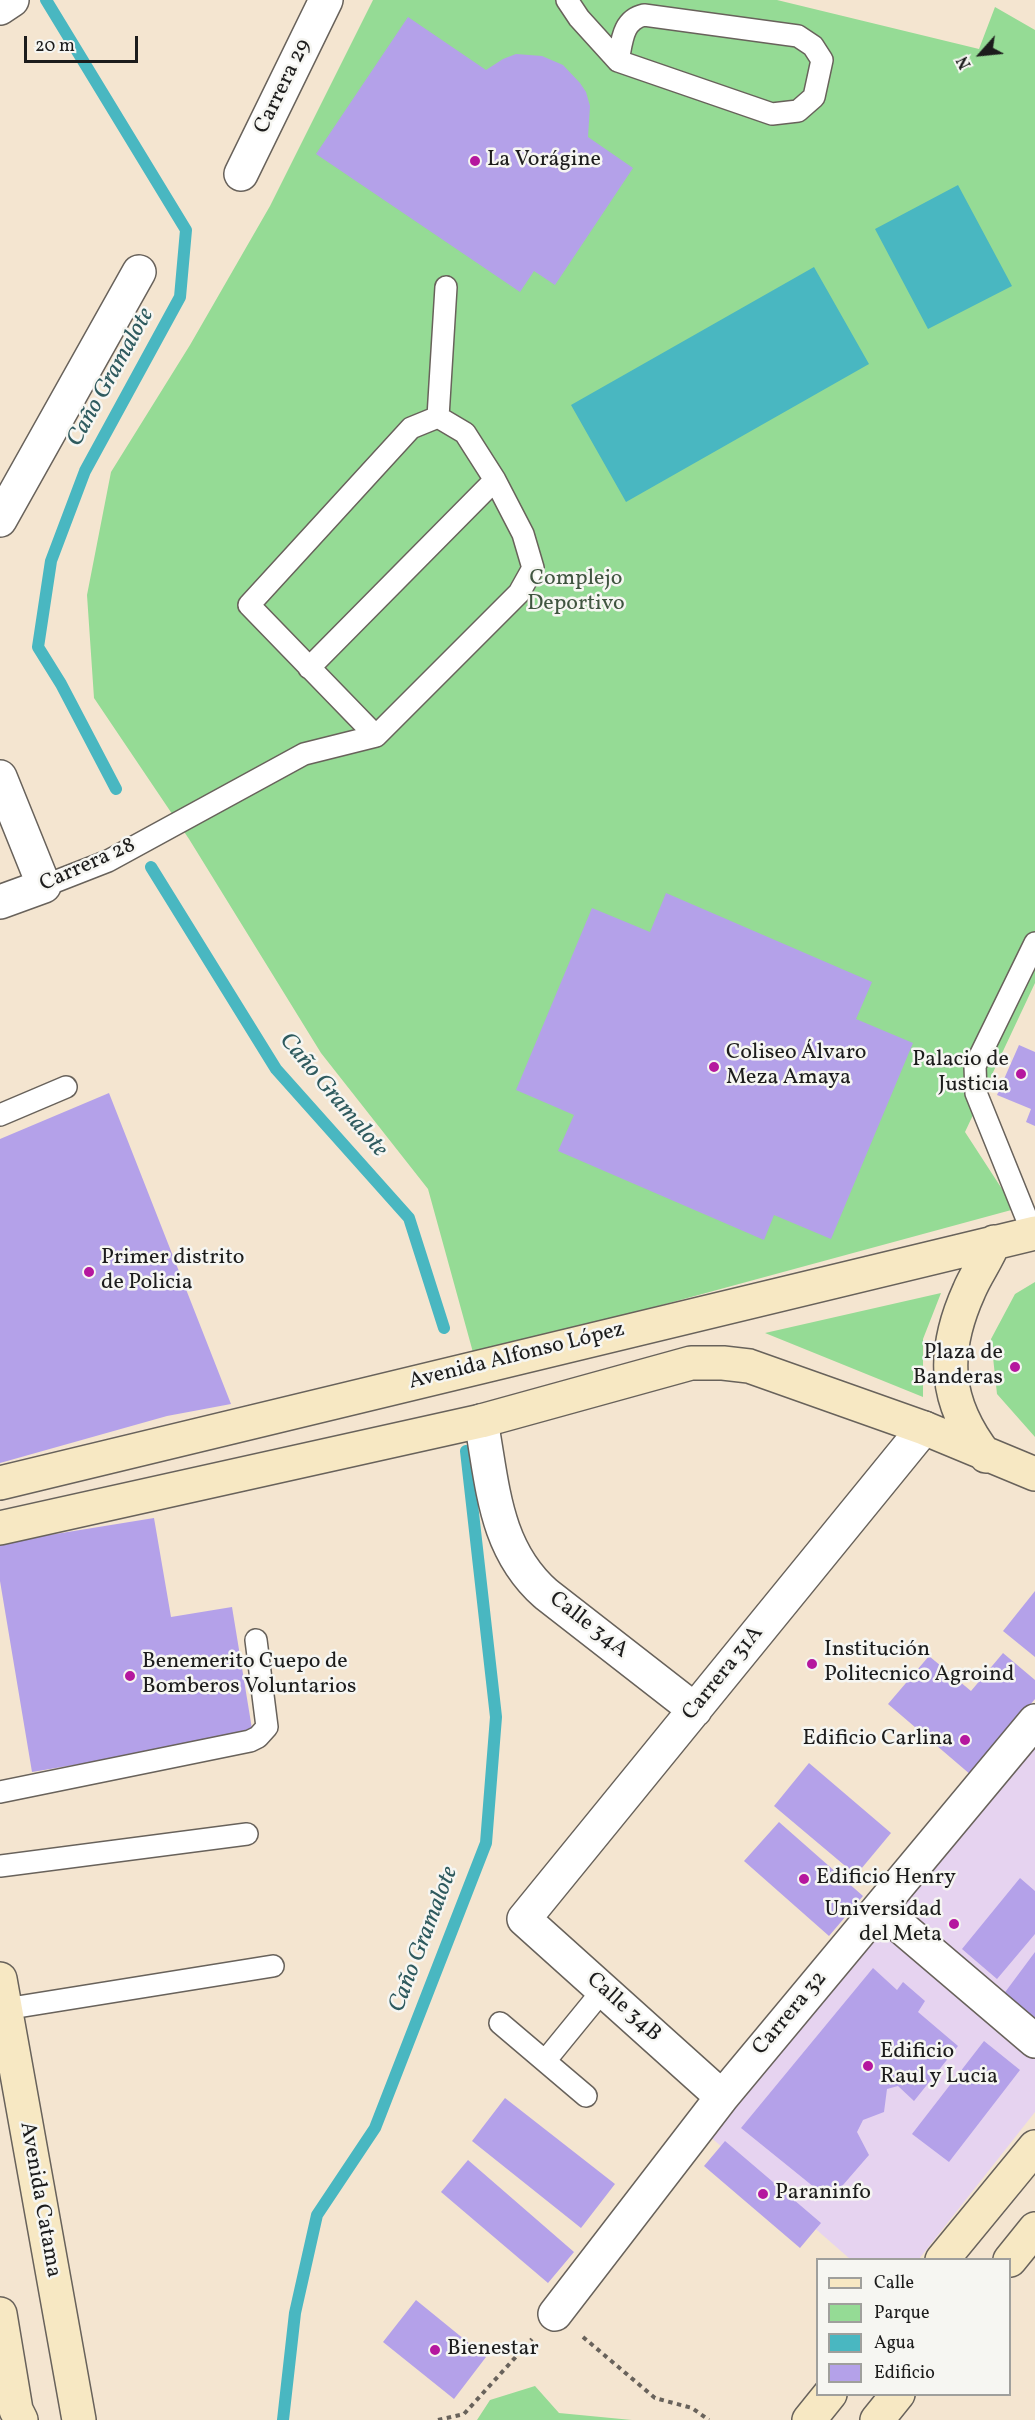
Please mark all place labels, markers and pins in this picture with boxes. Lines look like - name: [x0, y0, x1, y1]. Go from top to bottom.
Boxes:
- place label: La Vorágine: [487, 148, 601, 174]
- marker: La Vorágine: [468, 154, 482, 168]
- place label: Coliseo Álvaro Meza Amaya: [726, 1041, 867, 1092]
- place label: Palacio de Justicia: [912, 1048, 1009, 1100]
- marker: Coliseo Álvaro Meza Amaya: [707, 1060, 721, 1074]
- marker: Palacio de Justicia: [1014, 1067, 1028, 1081]
- place label: Primer distrito de Policia: [101, 1246, 244, 1298]
- marker: Primer distrito de Policia: [82, 1265, 96, 1279]
- place label: Plaza de Banderas: [913, 1341, 1003, 1392]
- marker: Plaza de Banderas: [1008, 1360, 1022, 1374]
- place label: Institución Politecnico Agroind: [824, 1638, 1014, 1690]
- place label: Benemerito Cuepo de Bomberos Voluntarios: [142, 1650, 356, 1702]
- marker: Institución Politecnico Agroind: [805, 1657, 819, 1671]
- marker: Benemerito Cuepo de Bomberos Voluntarios: [123, 1669, 137, 1683]
- place label: Edificio Carlina: [803, 1727, 953, 1753]
- marker: Edificio Carlina: [958, 1733, 972, 1747]
- place label: Edificio Henry: [816, 1866, 956, 1892]
- marker: Edificio Henry: [797, 1872, 811, 1886]
- place label: Universidad del Meta: [825, 1898, 942, 1950]
- marker: Universidad del Meta: [947, 1917, 961, 1931]
- place label: Edificio Raul y Lucia: [880, 2040, 998, 2092]
- marker: Edificio Raul y Lucia: [861, 2059, 875, 2073]
- place label: Paraninfo: [775, 2181, 871, 2207]
- marker: Paraninfo: [756, 2187, 770, 2201]
- place label: Bienestar: [447, 2337, 539, 2363]
- marker: Bienestar: [428, 2343, 442, 2357]

